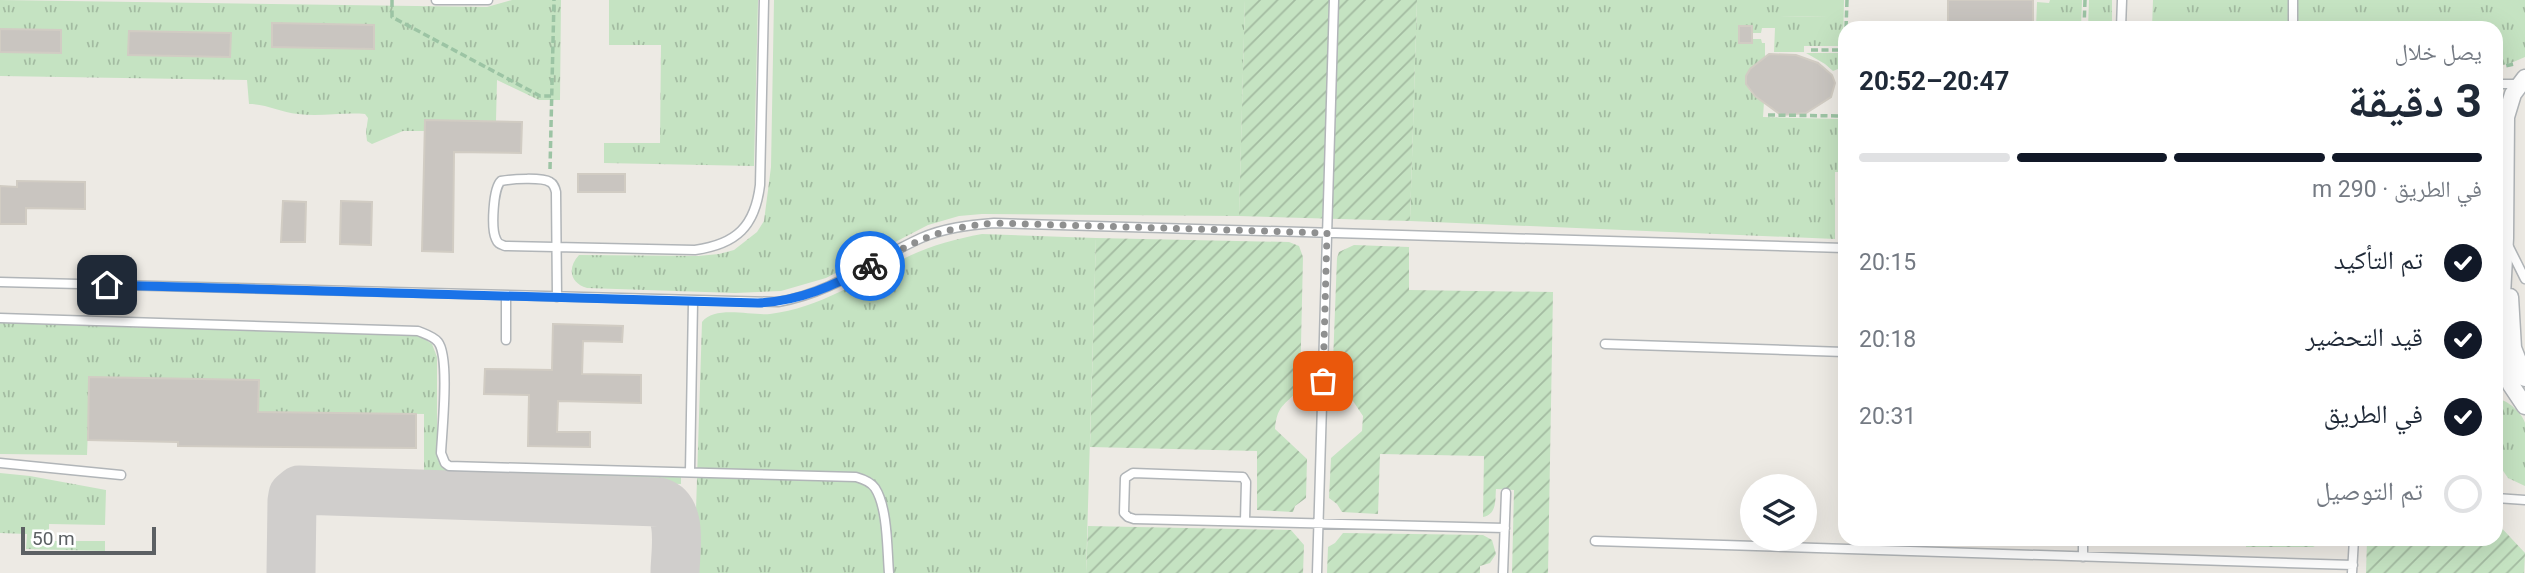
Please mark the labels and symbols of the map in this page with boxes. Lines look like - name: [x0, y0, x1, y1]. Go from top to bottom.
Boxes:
- courier: [835, 231, 905, 301]
- pin: [77, 255, 137, 315]
- pin: [1293, 351, 1353, 411]
- scale bar: [21, 524, 156, 556]

